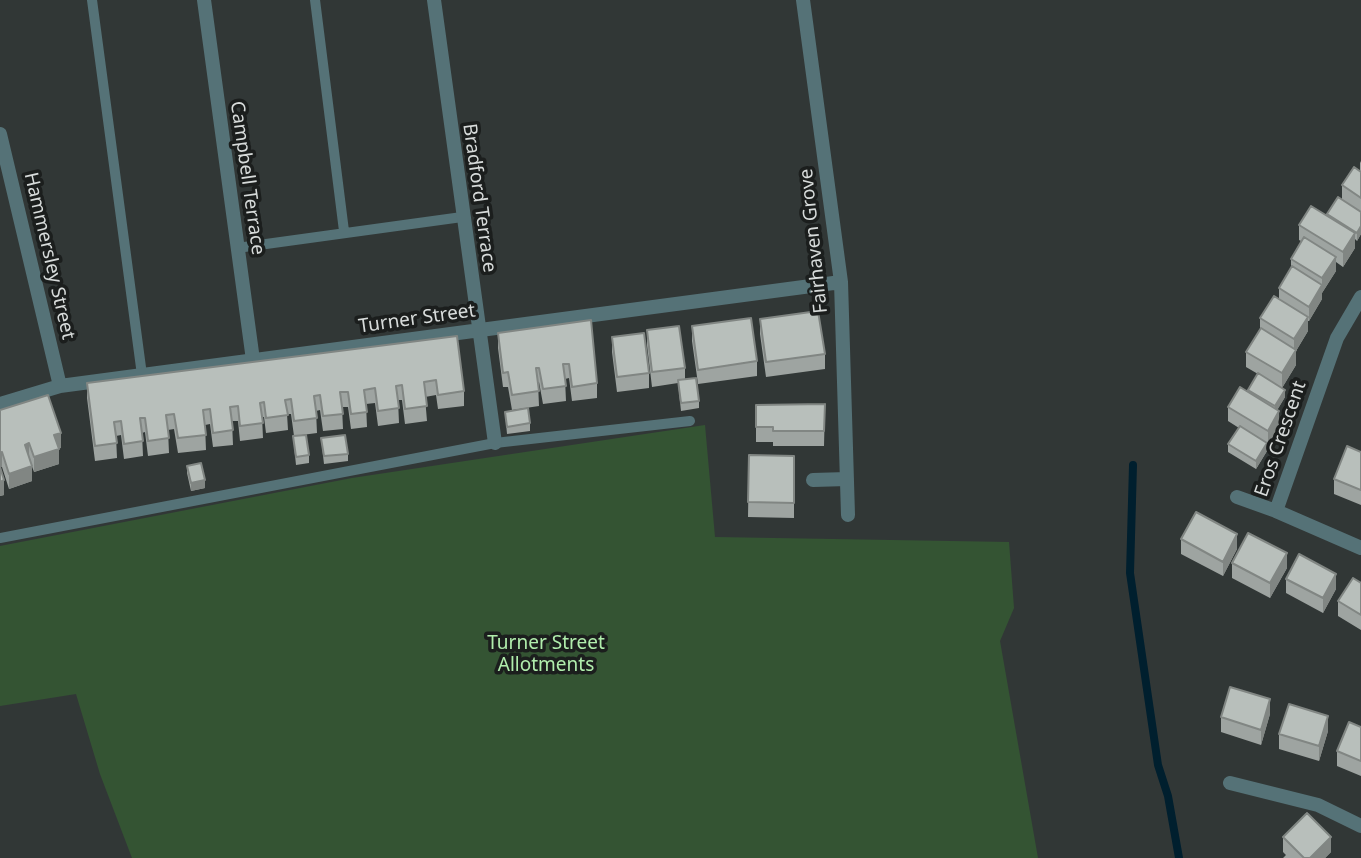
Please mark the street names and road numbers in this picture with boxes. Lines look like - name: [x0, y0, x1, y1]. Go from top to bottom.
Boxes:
- street label: Campbell Terrace: [225, 100, 269, 256]
- street label: Bradford Terrace: [457, 122, 501, 274]
- street label: Fairhaven Grove: [795, 167, 833, 315]
- street label: Hammersley Street: [19, 170, 79, 342]
- street label: Turner Street: [357, 300, 477, 338]
- street label: Eros Crescent: [1250, 378, 1312, 500]

